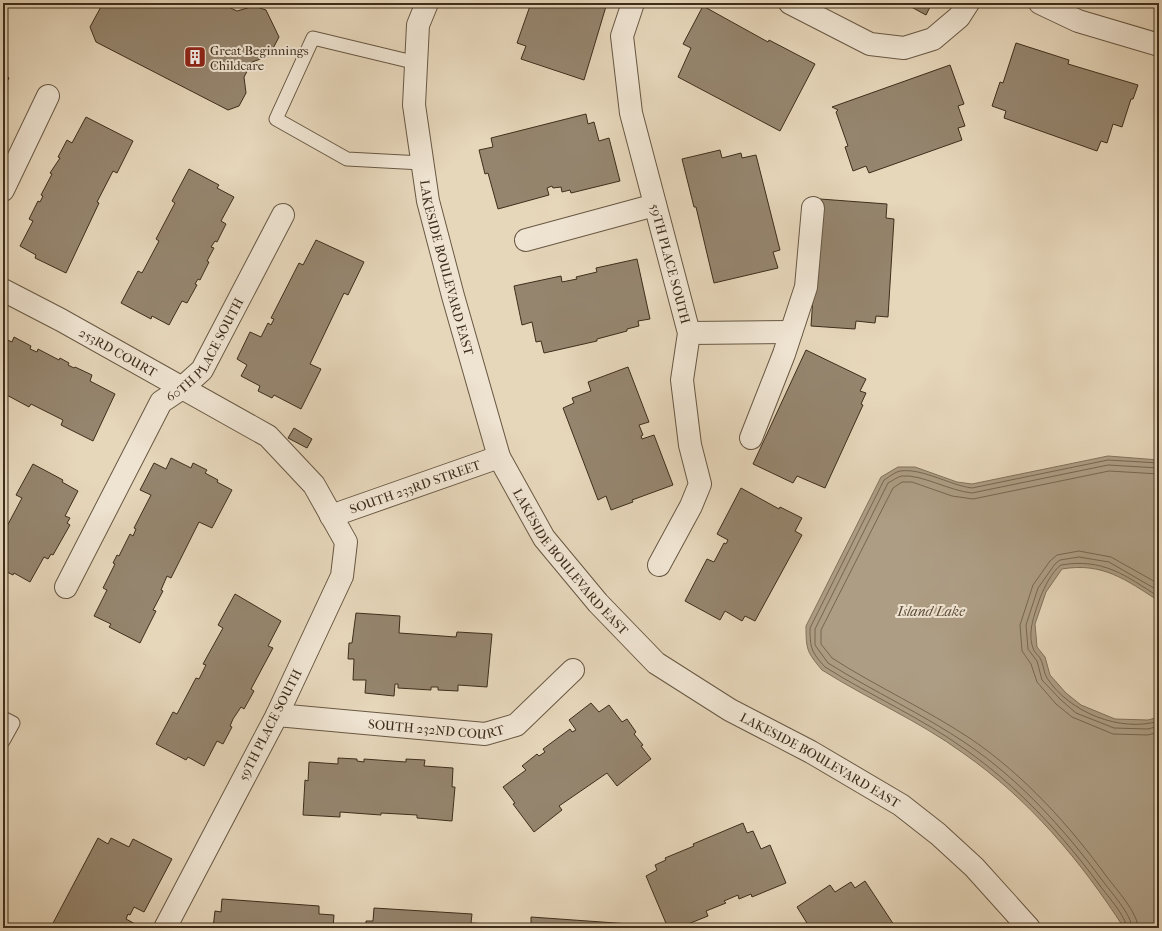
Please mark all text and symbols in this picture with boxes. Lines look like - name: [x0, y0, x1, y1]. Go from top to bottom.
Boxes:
- place label: Great Beginnings Childcare: [210, 43, 309, 73]
- building icon: Great Beginnings Childcare: [182, 44, 208, 70]
- street label: LAKESIDE BOULEVARD EAST: [418, 179, 477, 357]
- street label: 59TH PLACE SOUTH: [648, 202, 694, 325]
- street label: 60TH PLACE SOUTH: [163, 295, 246, 404]
- street label: 253RD COURT: [77, 324, 160, 380]
- street label: SOUTH 233RD STREET: [347, 457, 483, 516]
- street label: LAKESIDE BOULEVARD EAST: [510, 486, 632, 638]
- water label: Island Lake: [896, 603, 965, 620]
- street label: 59TH PLACE SOUTH: [235, 667, 305, 783]
- street label: LAKESIDE BOULEVARD EAST: [738, 709, 903, 811]
- street label: SOUTH 232ND COURT: [367, 716, 506, 742]

